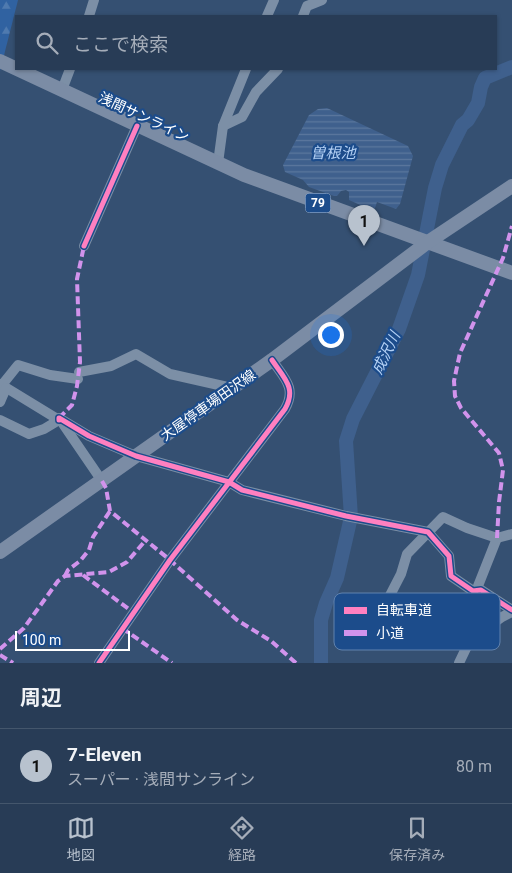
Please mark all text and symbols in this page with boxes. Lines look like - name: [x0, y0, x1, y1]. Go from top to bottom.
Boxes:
- search box: [15, 15, 497, 70]
- icon: search: [33, 29, 61, 57]
- text: ここで検索: [73, 33, 168, 56]
- street label: 浅間サンライン: [96, 89, 192, 145]
- water label: 曽根池: [310, 144, 357, 162]
- road number: 79: [306, 194, 330, 212]
- pin: 1: [348, 205, 380, 246]
- your location: [318, 322, 344, 348]
- water label: 成沢川: [368, 327, 405, 377]
- street label: 大屋停車場田沢線: [158, 366, 258, 444]
- legend: [334, 593, 500, 650]
- text: 自転車道: [376, 602, 432, 618]
- text: 小道: [376, 625, 404, 641]
- scale bar: [15, 628, 130, 651]
- text: 100 m: [22, 632, 61, 648]
- text: 周辺: [20, 686, 62, 710]
- text: 7-Eleven: [67, 743, 142, 766]
- text: 1: [31, 757, 41, 776]
- text: 80 m: [456, 757, 492, 776]
- text: スーパー · 浅間サンライン: [67, 770, 255, 789]
- tab: 地図: [67, 814, 95, 864]
- tab: 経路: [228, 814, 256, 864]
- tab: 保存済み: [389, 814, 445, 864]

